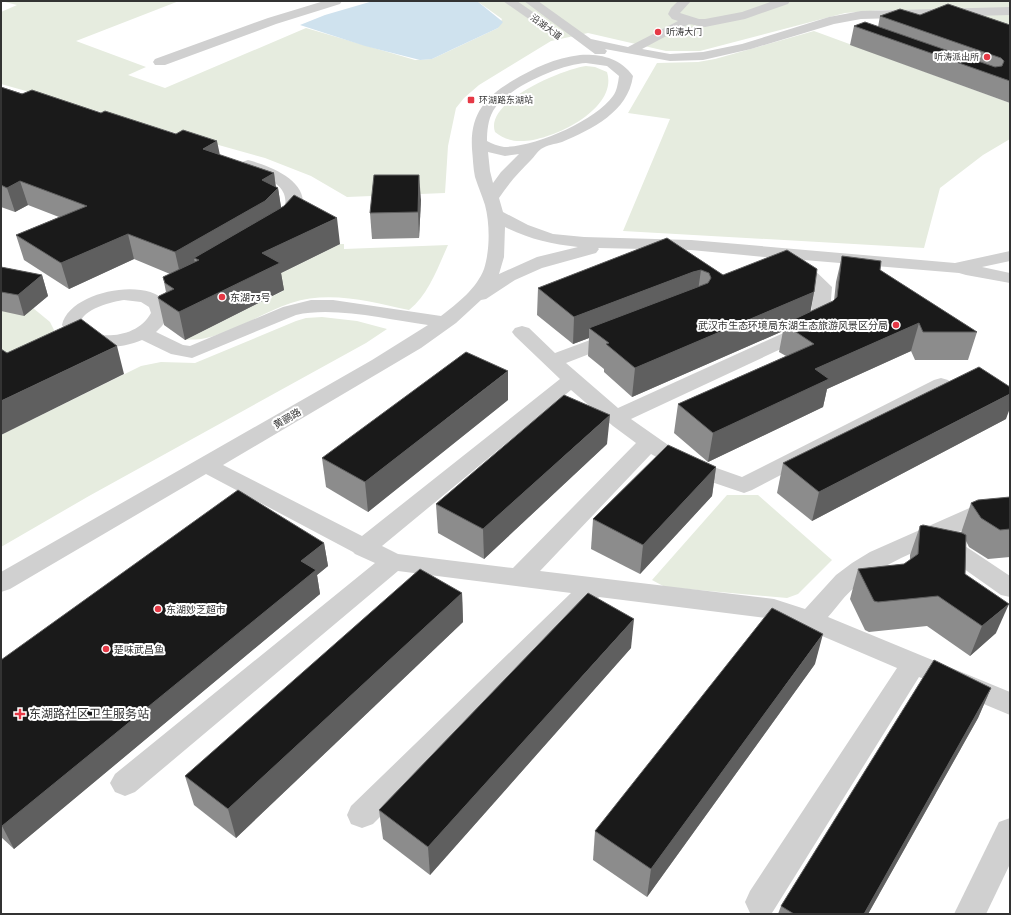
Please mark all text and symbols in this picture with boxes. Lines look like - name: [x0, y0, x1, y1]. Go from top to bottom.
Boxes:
- street label: 沿湖大道: [528, 12, 564, 42]
- marker: 听涛大门: [653, 27, 663, 37]
- place label: 听涛大门: [666, 27, 702, 38]
- place label: 听涛派出所: [934, 52, 979, 63]
- marker: 听涛派出所: [982, 52, 992, 62]
- marker: 环湖路东湖站: [466, 95, 476, 105]
- place label: 环湖路东湖站: [479, 95, 533, 106]
- marker: 东湖73号: [217, 292, 227, 302]
- place label: 东湖73号: [230, 292, 271, 304]
- place label: 武汉市生态环境局东湖生态旅游风景区分局: [698, 320, 888, 332]
- marker: 武汉市生态环境局东湖生态旅游风景区分局: [891, 320, 901, 330]
- street label: 黄鹂路: [272, 406, 303, 432]
- marker: 东湖妙芝超市: [153, 604, 163, 614]
- place label: 东湖妙芝超市: [166, 604, 226, 616]
- marker: 楚味武昌鱼: [101, 644, 111, 654]
- place label: 楚味武昌鱼: [114, 644, 164, 656]
- place label: 东湖路社区卫生服务站: [29, 707, 149, 722]
- marker: 东湖路社区卫生服务站: [14, 708, 26, 720]

